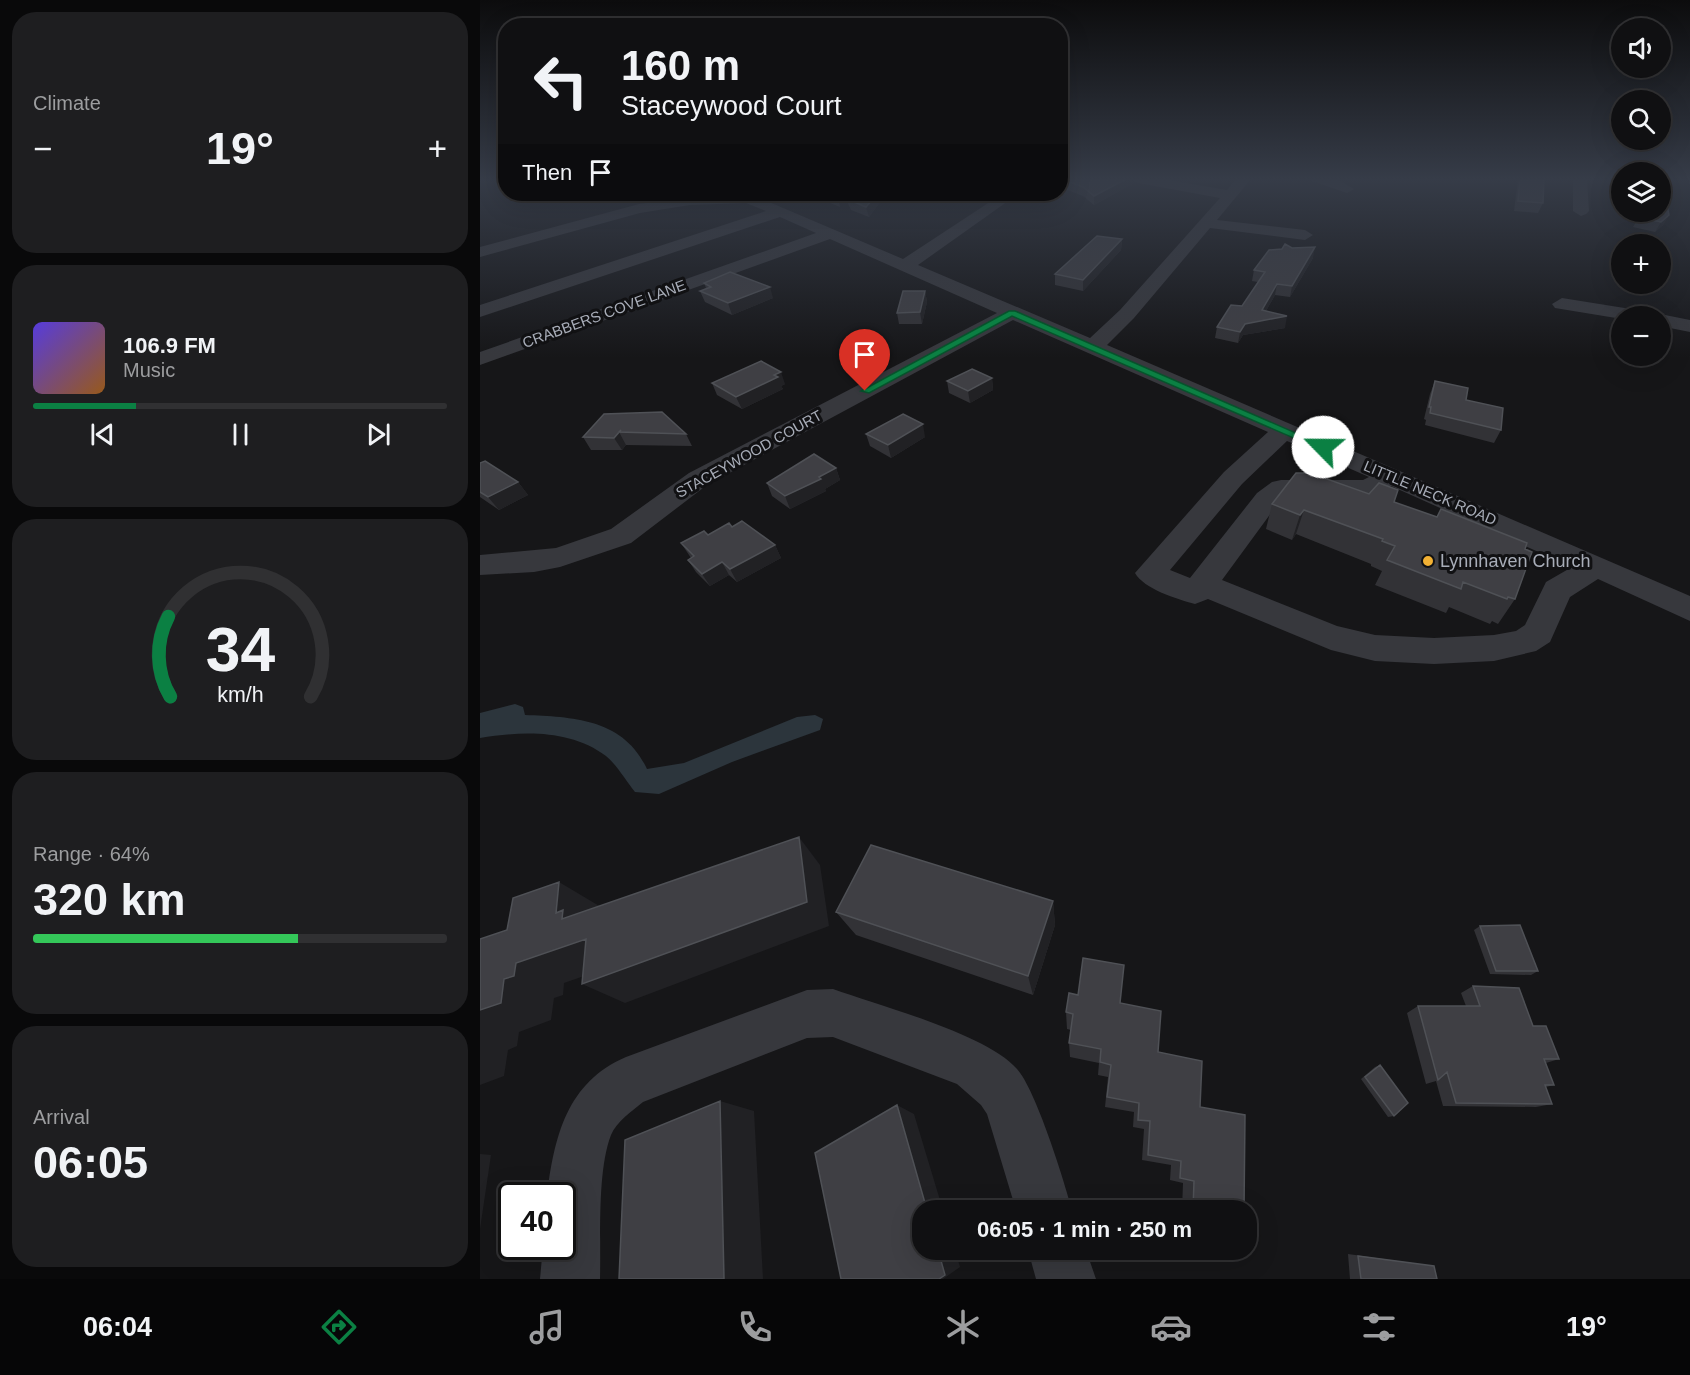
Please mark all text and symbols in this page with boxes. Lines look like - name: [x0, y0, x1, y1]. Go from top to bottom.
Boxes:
- map controls: [1611, 18, 1671, 366]
- button: sound: [1611, 18, 1671, 78]
- icon: left: [522, 42, 600, 120]
- text: 160 m: [621, 42, 740, 89]
- button: search: [1611, 90, 1671, 150]
- text: Staceywood Court: [621, 91, 842, 121]
- text: Climate: [33, 92, 101, 114]
- text: 19°: [206, 123, 274, 174]
- text: −: [33, 130, 52, 167]
- text: +: [428, 130, 447, 167]
- icon: arrive: [584, 156, 617, 189]
- text: Then: [522, 160, 572, 185]
- button: layers: [1611, 162, 1671, 222]
- button: +: [1611, 234, 1671, 294]
- street label: CRABBERS COVE LANE: [520, 276, 688, 351]
- button: −: [1611, 306, 1671, 366]
- pin: [839, 329, 890, 391]
- text: 106.9 FM: [123, 333, 216, 358]
- icon: arrive: [848, 338, 881, 371]
- text: Music: [123, 359, 175, 381]
- street label: STACEYWOOD COURT: [673, 406, 825, 501]
- position arrow: [1291, 415, 1355, 479]
- icon: previous: [86, 418, 119, 451]
- icon: pause: [224, 418, 257, 451]
- icon: next: [362, 418, 395, 451]
- street label: LITTLE NECK ROAD: [1361, 457, 1499, 528]
- place label: Lynnhaven Church: [1440, 551, 1590, 571]
- marker: Lynnhaven Church: [1421, 554, 1435, 568]
- text: 34: [205, 615, 275, 684]
- text: km/h: [217, 683, 263, 707]
- text: Range · 64%: [33, 843, 150, 865]
- text: 320 km: [33, 874, 186, 925]
- text: Arrival: [33, 1106, 90, 1128]
- text: 06:05: [33, 1137, 148, 1188]
- speed limit sign: 40: [498, 1182, 576, 1260]
- text: 06:05 · 1 min · 250 m: [977, 1217, 1192, 1242]
- icon: directions: [318, 1306, 360, 1348]
- icon: music: [526, 1306, 568, 1348]
- icon: phone: [734, 1306, 776, 1348]
- icon: climate: [942, 1306, 984, 1348]
- icon: car: [1150, 1306, 1192, 1348]
- icon: filters: [1358, 1306, 1400, 1348]
- text: 06:04: [83, 1312, 152, 1342]
- text: 19°: [1566, 1312, 1607, 1342]

